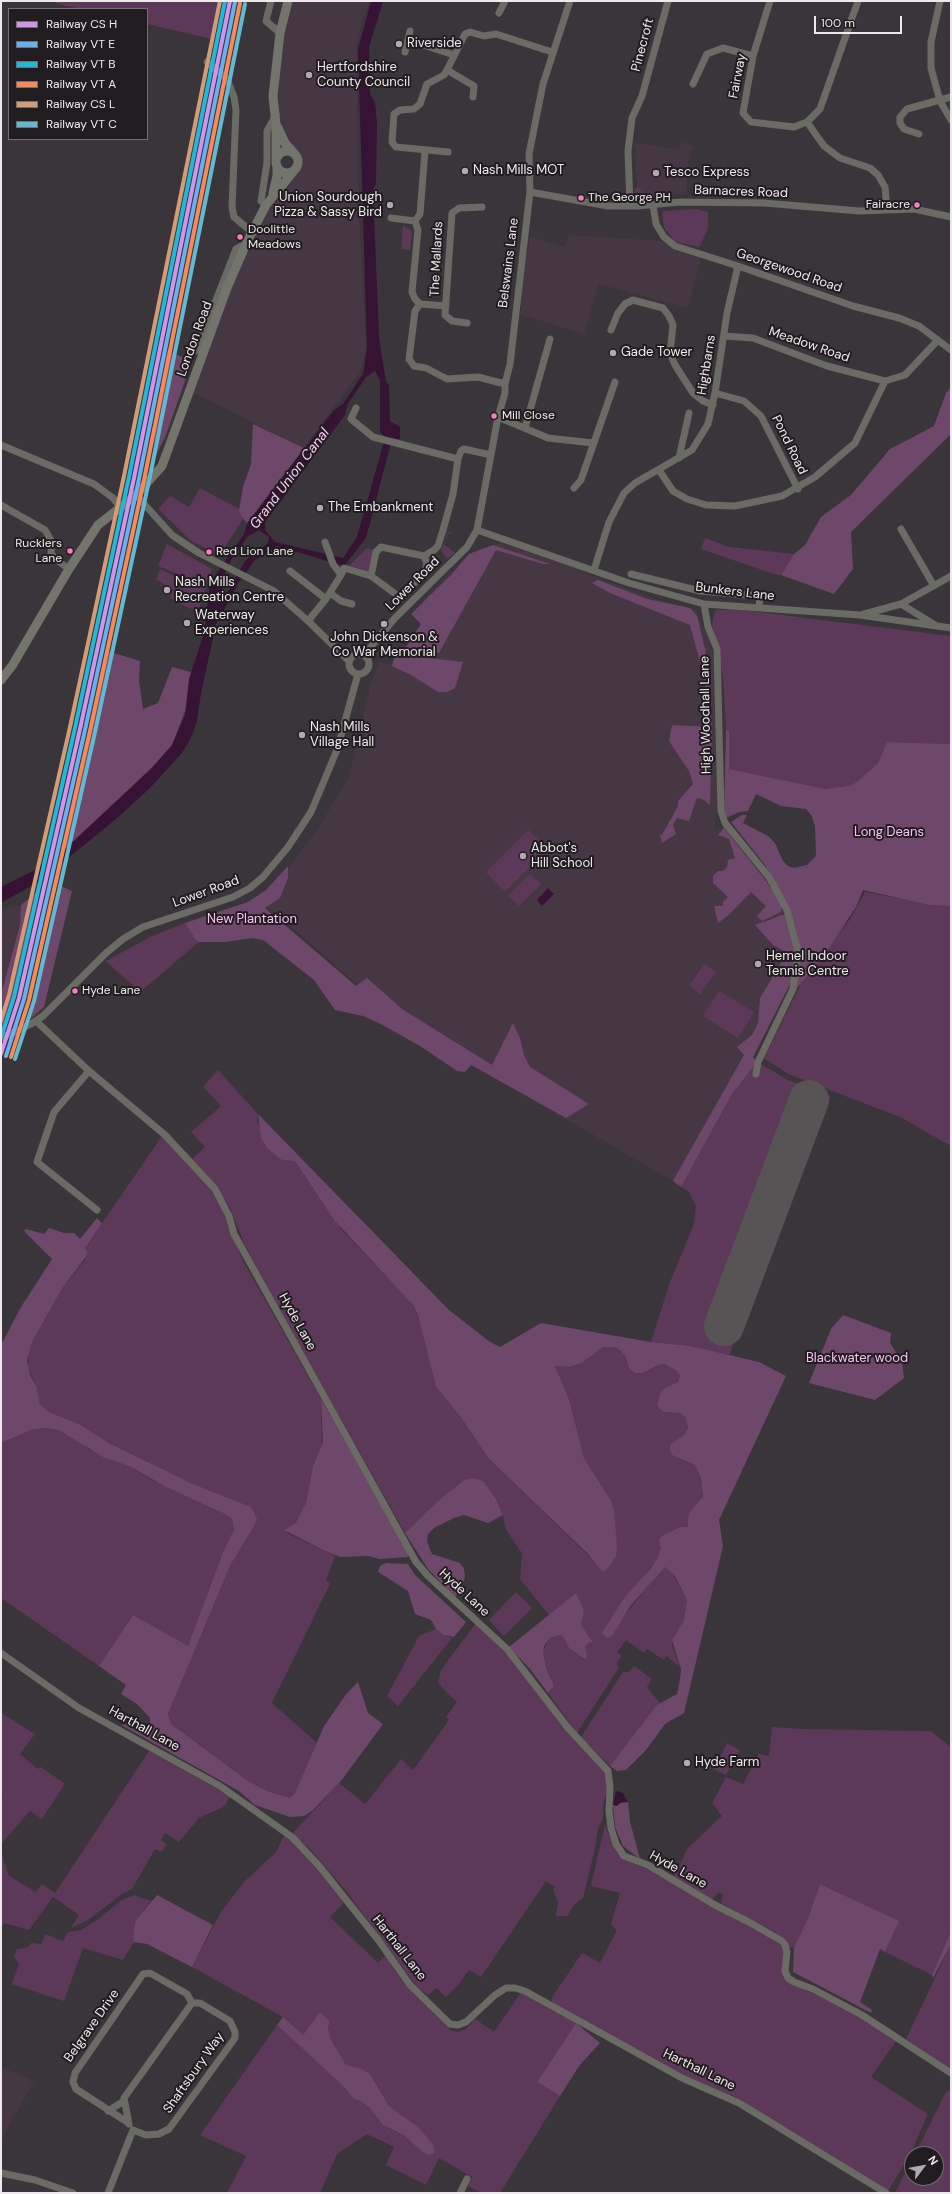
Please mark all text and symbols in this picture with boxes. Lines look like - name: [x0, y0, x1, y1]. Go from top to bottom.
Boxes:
- legend: [8, 8, 148, 140]
- scale bar: [816, 8, 904, 34]
- text: 100 m: [821, 15, 855, 31]
- text: Railway CS H: [46, 16, 117, 32]
- street label: Pinecroft: [628, 17, 658, 73]
- text: Railway VT E: [46, 36, 115, 52]
- place label: Riverside: [407, 36, 462, 52]
- marker: Riverside: [394, 39, 404, 49]
- street label: Fairway: [726, 52, 750, 100]
- text: Railway VT B: [46, 56, 115, 72]
- place label: Hertfordshire County Council: [317, 60, 410, 91]
- marker: Hertfordshire County Council: [304, 70, 314, 80]
- text: Railway VT A: [46, 76, 116, 92]
- text: Railway CS L: [46, 96, 115, 112]
- text: Railway VT C: [46, 116, 117, 132]
- place label: Nash Mills MOT: [473, 163, 564, 179]
- place label: Tesco Express: [664, 165, 750, 181]
- marker: Nash Mills MOT: [460, 166, 470, 176]
- marker: Tesco Express: [651, 168, 661, 178]
- street label: Barnacres Road: [694, 183, 788, 201]
- place label: Union Sourdough Pizza & Sassy Bird: [274, 190, 382, 221]
- place label: The George PH: [588, 191, 671, 205]
- marker: The George PH: [576, 193, 586, 203]
- place label: Fairacre: [866, 198, 910, 212]
- marker: Union Sourdough Pizza & Sassy Bird: [385, 200, 395, 210]
- marker: Fairacre: [912, 200, 922, 210]
- street label: Belswains Lane: [496, 217, 522, 309]
- street label: The Mallards: [427, 221, 447, 297]
- place label: Doolittle Meadows: [248, 223, 301, 251]
- marker: Doolittle Meadows: [235, 232, 245, 242]
- street label: Georgewood Road: [734, 246, 844, 296]
- street label: London Road: [174, 299, 216, 379]
- street label: Meadow Road: [766, 324, 852, 366]
- street label: Highbarns: [695, 334, 719, 396]
- place label: Gade Tower: [621, 345, 692, 361]
- marker: Gade Tower: [608, 348, 618, 358]
- place label: Mill Close: [502, 409, 555, 423]
- marker: Mill Close: [489, 411, 499, 421]
- street label: Pond Road: [768, 413, 810, 477]
- water label: Grand Union Canal: [247, 425, 333, 533]
- place label: The Embankment: [328, 500, 433, 516]
- marker: The Embankment: [315, 503, 325, 513]
- place label: Rucklers Lane: [15, 537, 62, 565]
- place label: Red Lion Lane: [216, 545, 293, 559]
- marker: Rucklers Lane: [65, 546, 75, 556]
- marker: Red Lion Lane: [204, 547, 214, 557]
- street label: Lower Road: [383, 554, 443, 614]
- place label: Nash Mills Recreation Centre: [175, 575, 284, 606]
- street label: Bunkers Lane: [694, 579, 776, 605]
- marker: Nash Mills Recreation Centre: [162, 585, 172, 595]
- place label: Waterway Experiences: [195, 608, 268, 639]
- marker: Waterway Experiences: [182, 618, 192, 628]
- marker: John Dickenson & Co War Memorial: [379, 619, 389, 629]
- place label: John Dickenson & Co War Memorial: [330, 630, 438, 661]
- street label: High Woodhall Lane: [697, 656, 715, 774]
- place label: Nash Mills Village Hall: [310, 720, 374, 751]
- marker: Nash Mills Village Hall: [297, 730, 307, 740]
- park label: Long Deans: [854, 825, 924, 841]
- place label: Abbot's Hill School: [531, 841, 593, 872]
- marker: Abbot's Hill School: [518, 851, 528, 861]
- street label: Lower Road: [171, 873, 241, 911]
- park label: New Plantation: [207, 912, 297, 928]
- place label: Hemel Indoor Tennis Centre: [766, 949, 849, 980]
- marker: Hemel Indoor Tennis Centre: [753, 959, 763, 969]
- place label: Hyde Lane: [82, 984, 140, 998]
- marker: Hyde Lane: [70, 986, 80, 996]
- street label: Hyde Lane: [275, 1291, 319, 1353]
- park label: Blackwater wood: [806, 1351, 908, 1367]
- street label: Hyde Lane: [436, 1566, 492, 1620]
- street label: Harthall Lane: [106, 1703, 182, 1755]
- place label: Hyde Farm: [695, 1755, 759, 1771]
- marker: Hyde Farm: [682, 1758, 692, 1768]
- street label: Hyde Lane: [647, 1848, 709, 1892]
- street label: Harthall Lane: [369, 1912, 429, 1984]
- street label: Belgrave Drive: [61, 1987, 123, 2065]
- street label: Shaftsbury Way: [160, 2030, 228, 2116]
- street label: Harthall Lane: [660, 2046, 738, 2094]
- north arrow: [904, 2146, 944, 2186]
- text: N: [925, 2153, 941, 2167]

